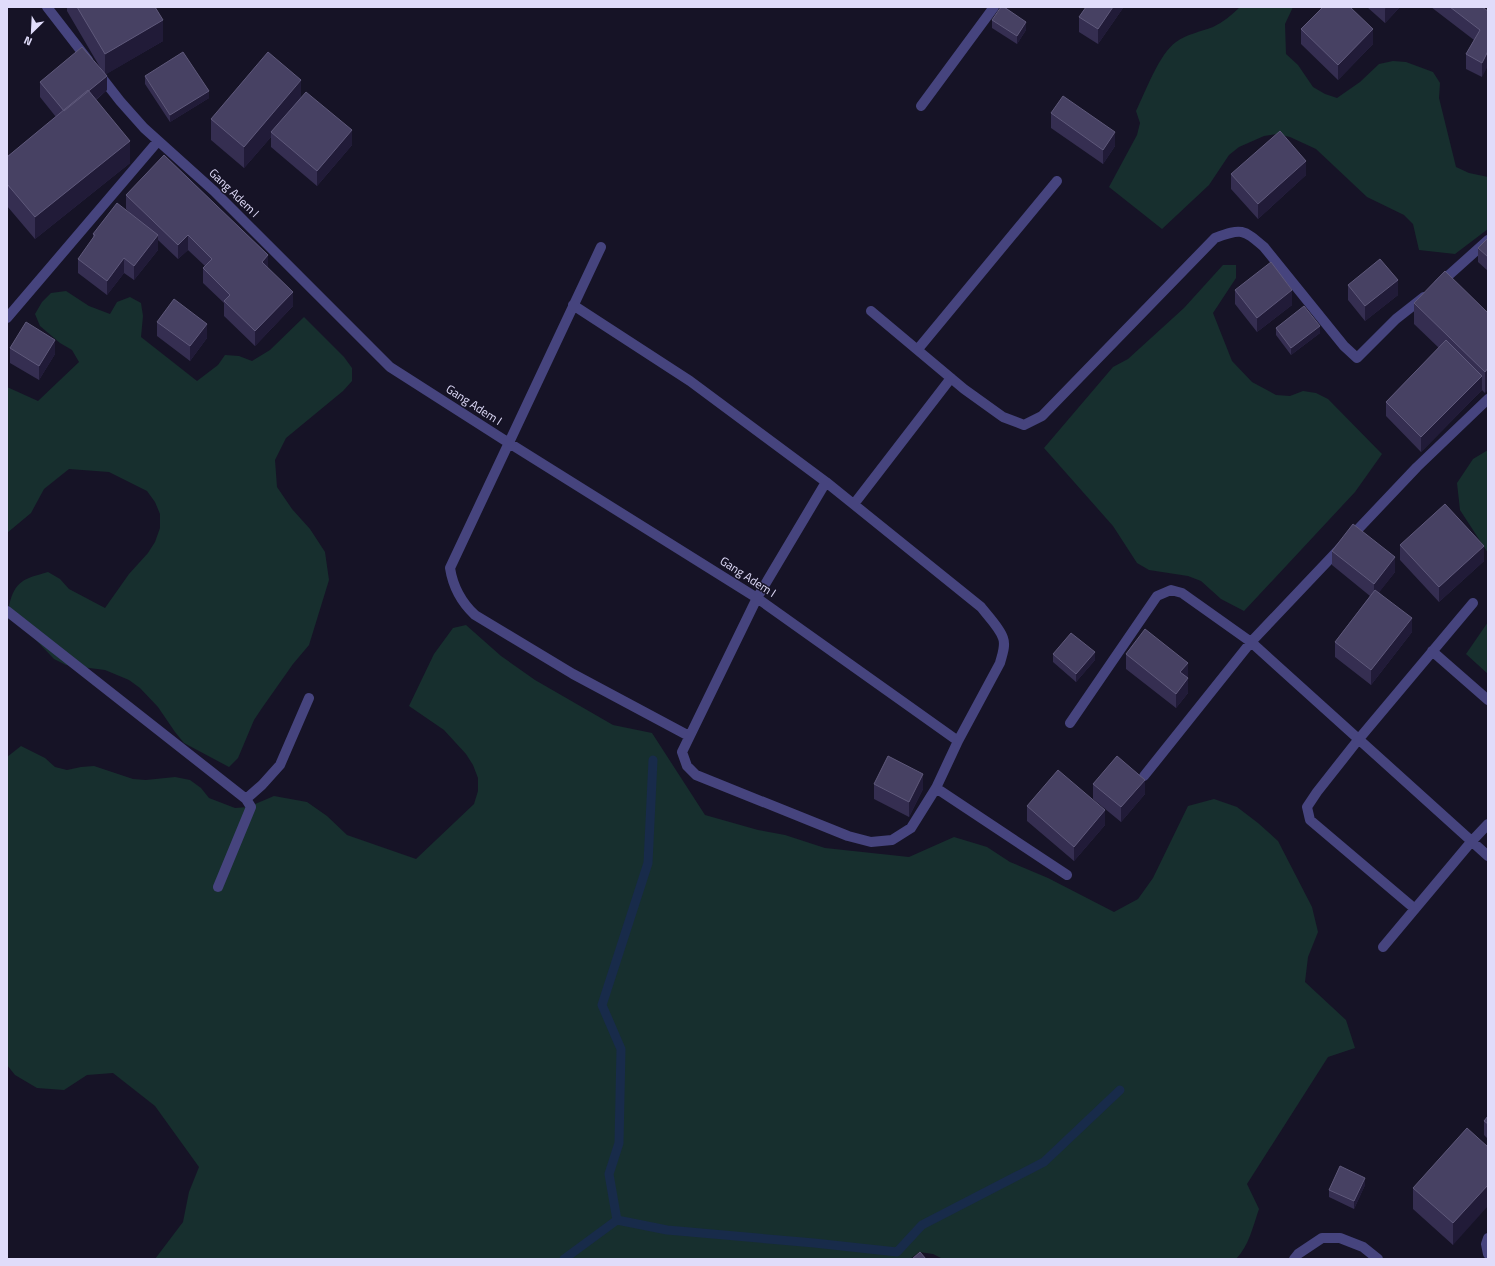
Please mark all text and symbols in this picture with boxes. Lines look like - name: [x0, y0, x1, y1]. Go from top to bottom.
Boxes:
- north arrow: [12, 12, 52, 52]
- text: N: [21, 32, 35, 50]
- street label: Gang Adem I: [205, 164, 264, 222]
- street label: Gang Adem I: [442, 379, 506, 430]
- street label: Gang Adem I: [716, 551, 780, 602]

